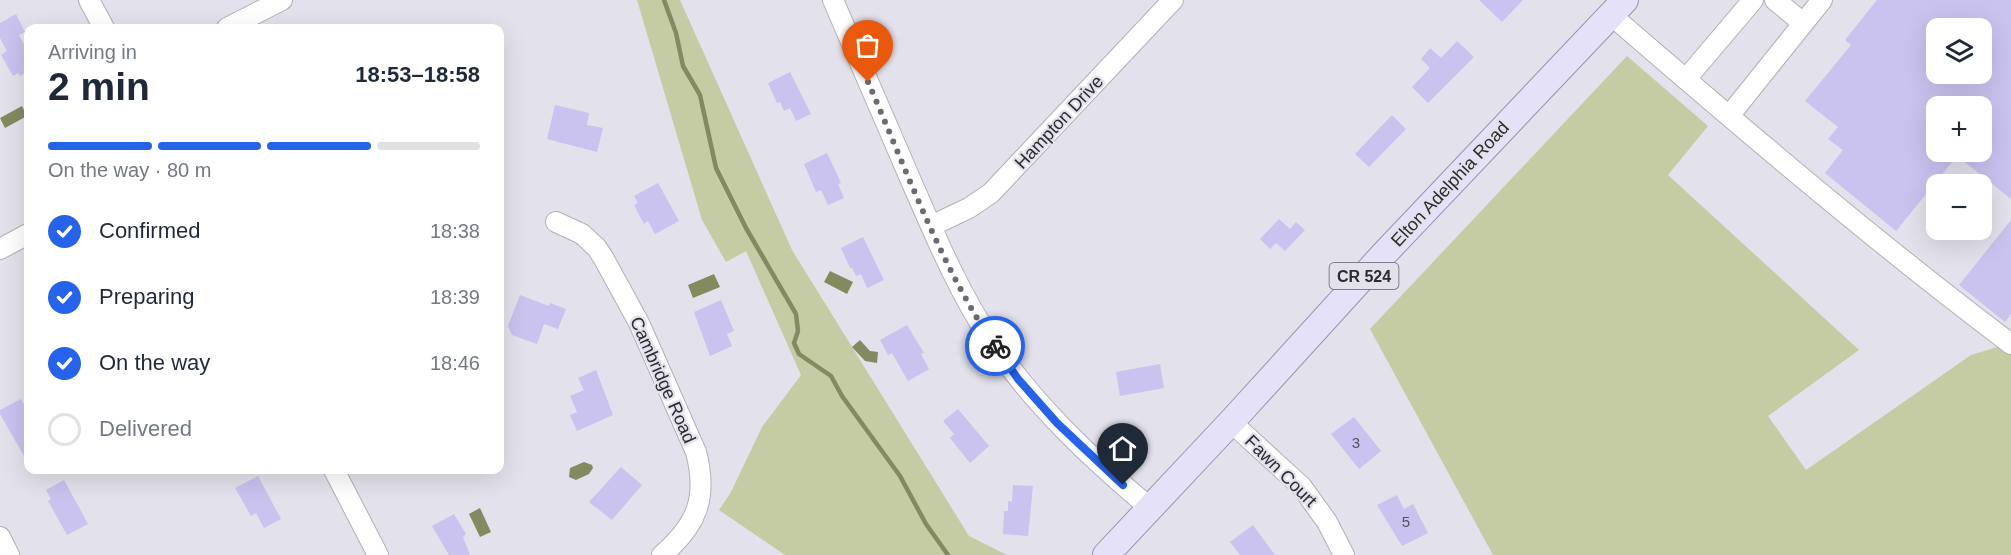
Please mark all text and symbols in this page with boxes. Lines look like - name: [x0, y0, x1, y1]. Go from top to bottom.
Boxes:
- map controls: [1926, 18, 1992, 240]
- button: layers: [1926, 18, 1992, 84]
- pin: [842, 20, 893, 82]
- icon: bag: [851, 29, 884, 62]
- text: Arriving in: [48, 41, 137, 63]
- text: 18:53–18:58: [355, 62, 480, 87]
- text: 2 min: [48, 65, 150, 108]
- street label: Hampton Drive: [1011, 71, 1107, 173]
- button: +: [1926, 96, 1992, 162]
- street label: Elton Adelphia Road: [1387, 118, 1513, 250]
- text: On the way · 80 m: [48, 159, 211, 181]
- button: −: [1926, 174, 1992, 240]
- icon: check: [48, 215, 81, 248]
- text: Confirmed: [99, 218, 200, 243]
- text: 18:38: [430, 220, 480, 242]
- road number: CR 524: [1330, 263, 1398, 289]
- icon: check: [48, 281, 81, 314]
- text: Preparing: [99, 284, 194, 309]
- text: 18:39: [430, 286, 480, 308]
- street label: Cambridge Road: [626, 314, 700, 446]
- courier: [965, 316, 1025, 376]
- icon: bike: [979, 330, 1012, 363]
- icon: check: [48, 347, 81, 380]
- text: On the way: [99, 350, 210, 375]
- text: 18:46: [430, 352, 480, 374]
- text: Delivered: [99, 416, 192, 441]
- pin: [1097, 423, 1148, 485]
- street label: Fawn Court: [1241, 431, 1321, 511]
- icon: home: [1106, 432, 1139, 465]
- house number: 3: [1352, 434, 1360, 451]
- house number: 5: [1402, 513, 1410, 530]

